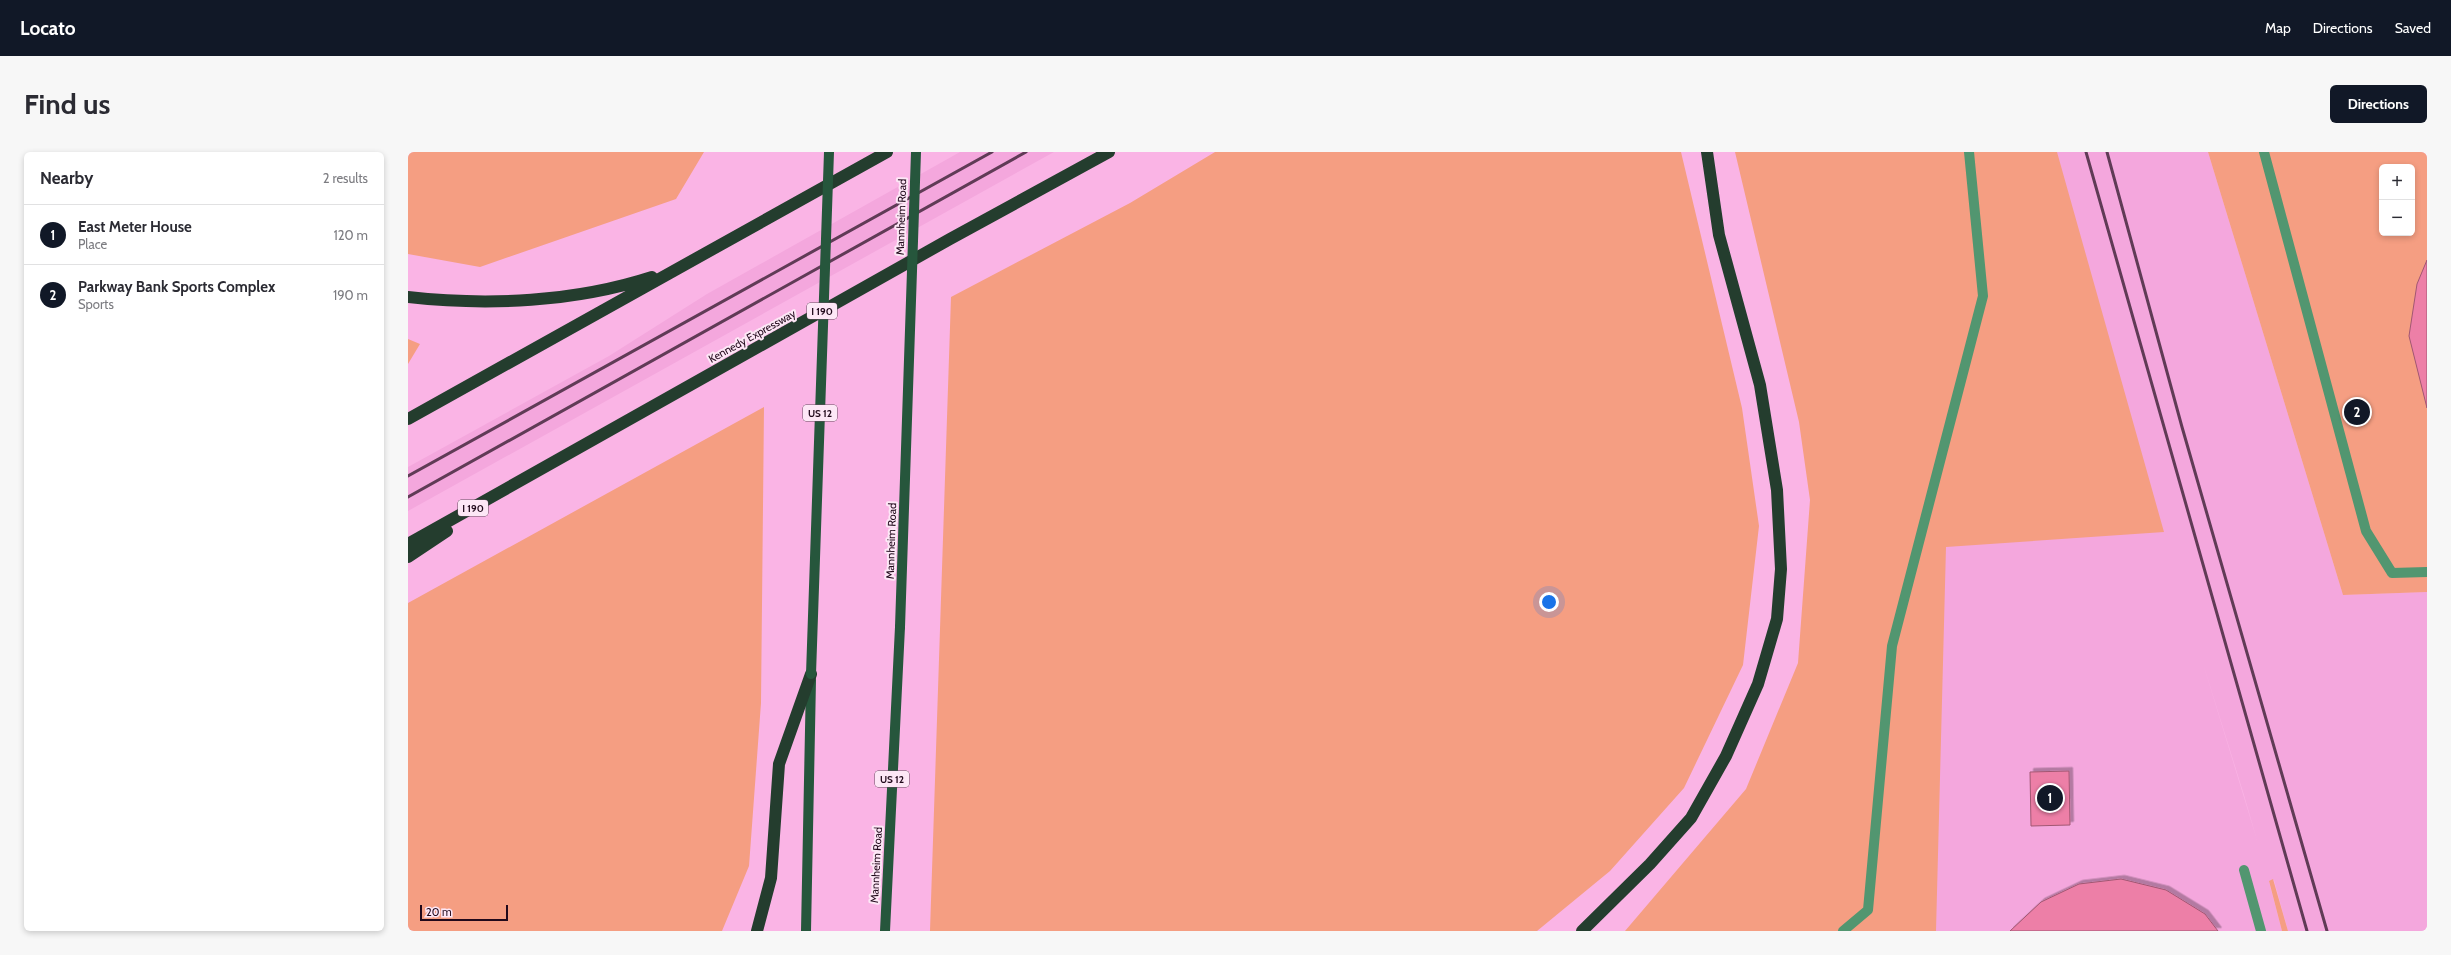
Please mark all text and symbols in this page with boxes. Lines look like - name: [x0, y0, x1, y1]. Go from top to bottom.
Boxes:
- text: Locato: [20, 17, 76, 40]
- text: Map: [2265, 19, 2291, 37]
- text: Directions: [2313, 19, 2373, 37]
- text: Saved: [2395, 19, 2431, 37]
- button: Directions: [2330, 85, 2427, 123]
- text: Find us: [24, 87, 110, 121]
- map controls: [2379, 164, 2415, 236]
- button: +: [2379, 164, 2415, 200]
- text: Nearby: [40, 168, 93, 188]
- text: 2 results: [323, 170, 368, 186]
- street label: Mannheim Road: [893, 179, 909, 255]
- button: −: [2379, 200, 2415, 236]
- text: East Meter House: [78, 218, 192, 236]
- text: 1: [51, 227, 55, 243]
- text: 120 m: [334, 227, 368, 243]
- text: Place: [78, 236, 107, 252]
- text: Parkway Bank Sports Complex: [78, 278, 275, 296]
- text: 2: [50, 287, 56, 303]
- text: 190 m: [333, 287, 368, 303]
- text: Sports: [78, 296, 114, 312]
- road number: I 190: [807, 303, 837, 319]
- street label: Kennedy Expressway: [706, 306, 798, 366]
- pin: 2: [2344, 397, 2370, 427]
- road number: US 12: [803, 405, 837, 421]
- road number: I 190: [458, 500, 488, 516]
- street label: Mannheim Road: [883, 503, 899, 579]
- your location: [1539, 592, 1559, 612]
- road number: US 12: [875, 771, 909, 787]
- pin: 1: [2037, 783, 2063, 813]
- street label: Mannheim Road: [867, 827, 885, 903]
- scale bar: [420, 903, 508, 922]
- text: 20 m: [426, 905, 452, 919]

